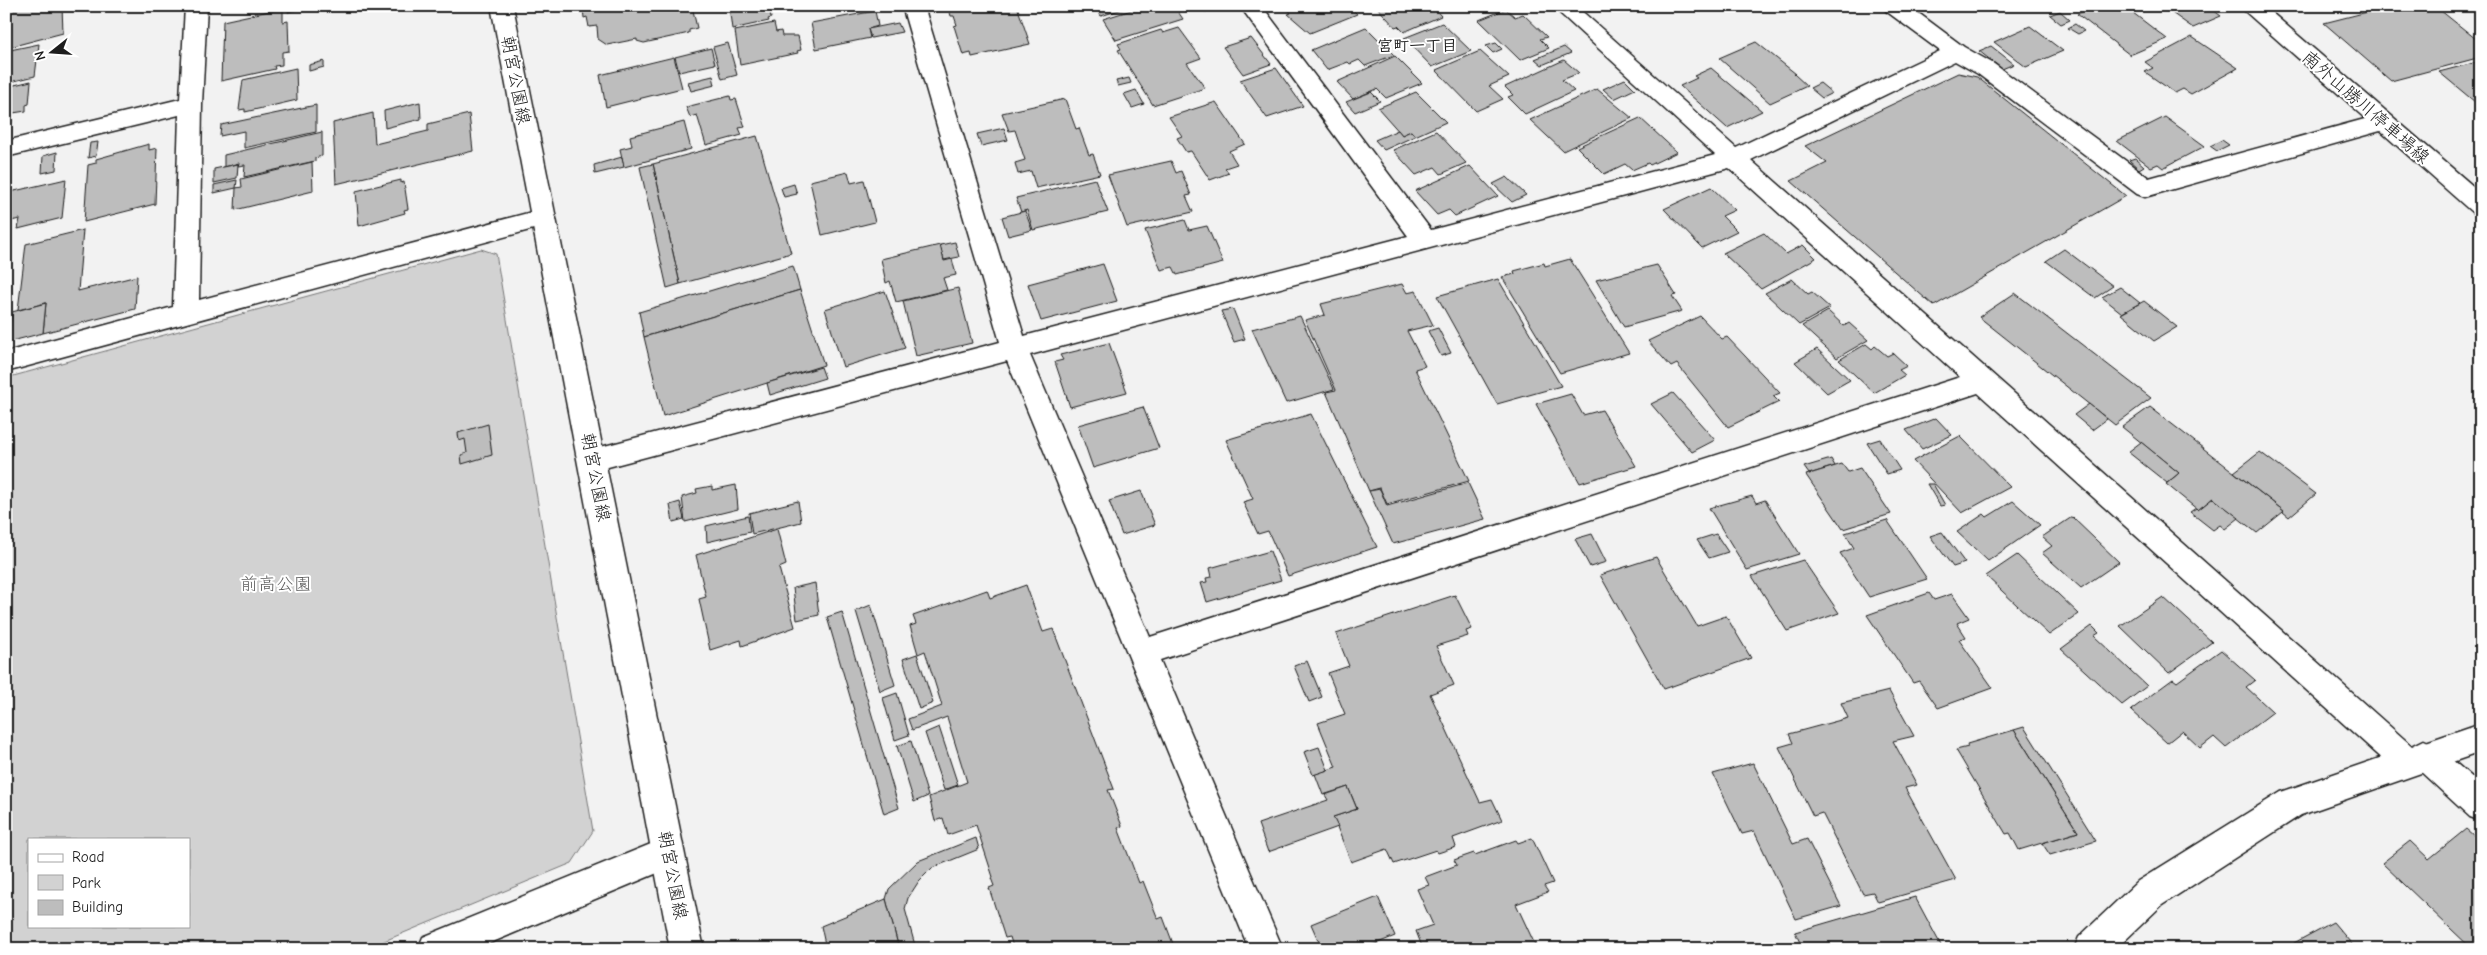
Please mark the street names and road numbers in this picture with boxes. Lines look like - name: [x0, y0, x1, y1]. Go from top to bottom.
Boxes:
- street label: 朝宮公園線: [497, 34, 534, 126]
- street label: 南外山勝川停車場線: [2298, 46, 2434, 168]
- street label: 朝宮公園線: [577, 431, 614, 523]
- street label: 朝宮公園線: [654, 829, 691, 921]

